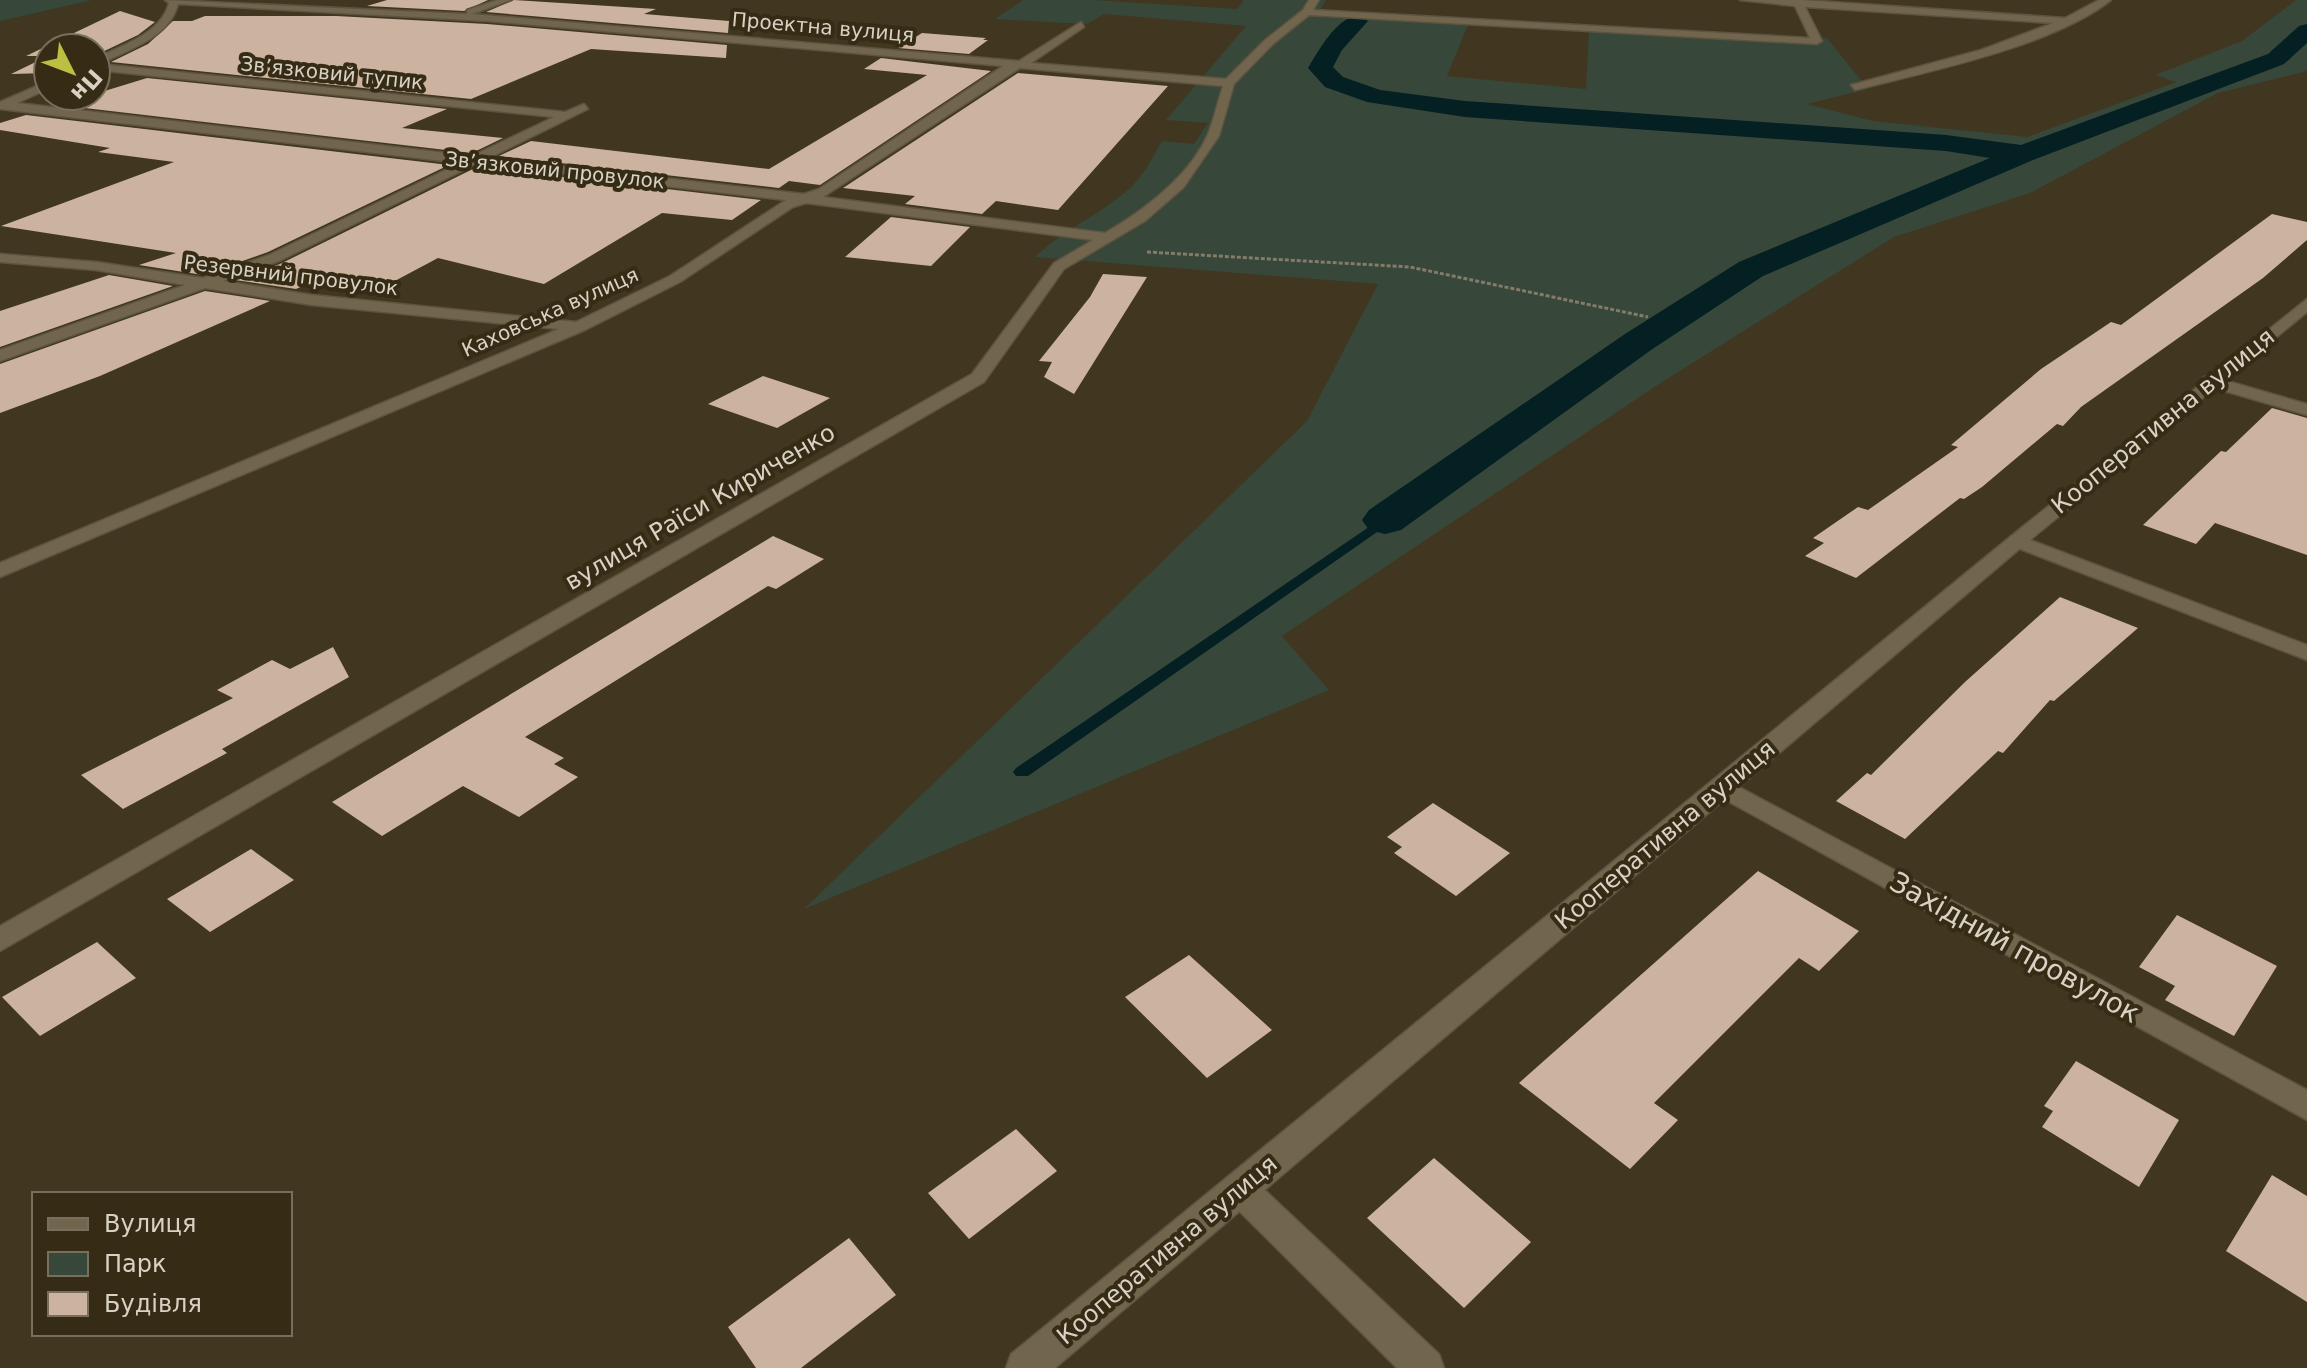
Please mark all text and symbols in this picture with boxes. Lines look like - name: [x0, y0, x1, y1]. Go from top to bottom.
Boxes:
- street label: Проектна вулиця: [731, 7, 915, 47]
- north arrow: [32, 32, 112, 112]
- street label: Звʼязковий тупик: [239, 51, 425, 95]
- text: Пн: [66, 64, 107, 106]
- street label: Звʼязковий провулок: [444, 147, 666, 193]
- street label: Резервний провулок: [182, 250, 400, 300]
- street label: Каховська вулиця: [458, 262, 642, 362]
- street label: Кооперативна вулиця: [2046, 322, 2280, 520]
- street label: вулиця Раїси Кириченко: [560, 418, 840, 596]
- street label: Кооперативна вулиця: [1549, 735, 1781, 935]
- street label: Західний провулок: [1884, 865, 2145, 1030]
- street label: Кооперативна вулиця: [1051, 1150, 1283, 1350]
- legend: [32, 1192, 292, 1336]
- text: Вулиця: [104, 1210, 196, 1238]
- text: Парк: [104, 1250, 166, 1278]
- text: Будівля: [104, 1290, 202, 1318]

